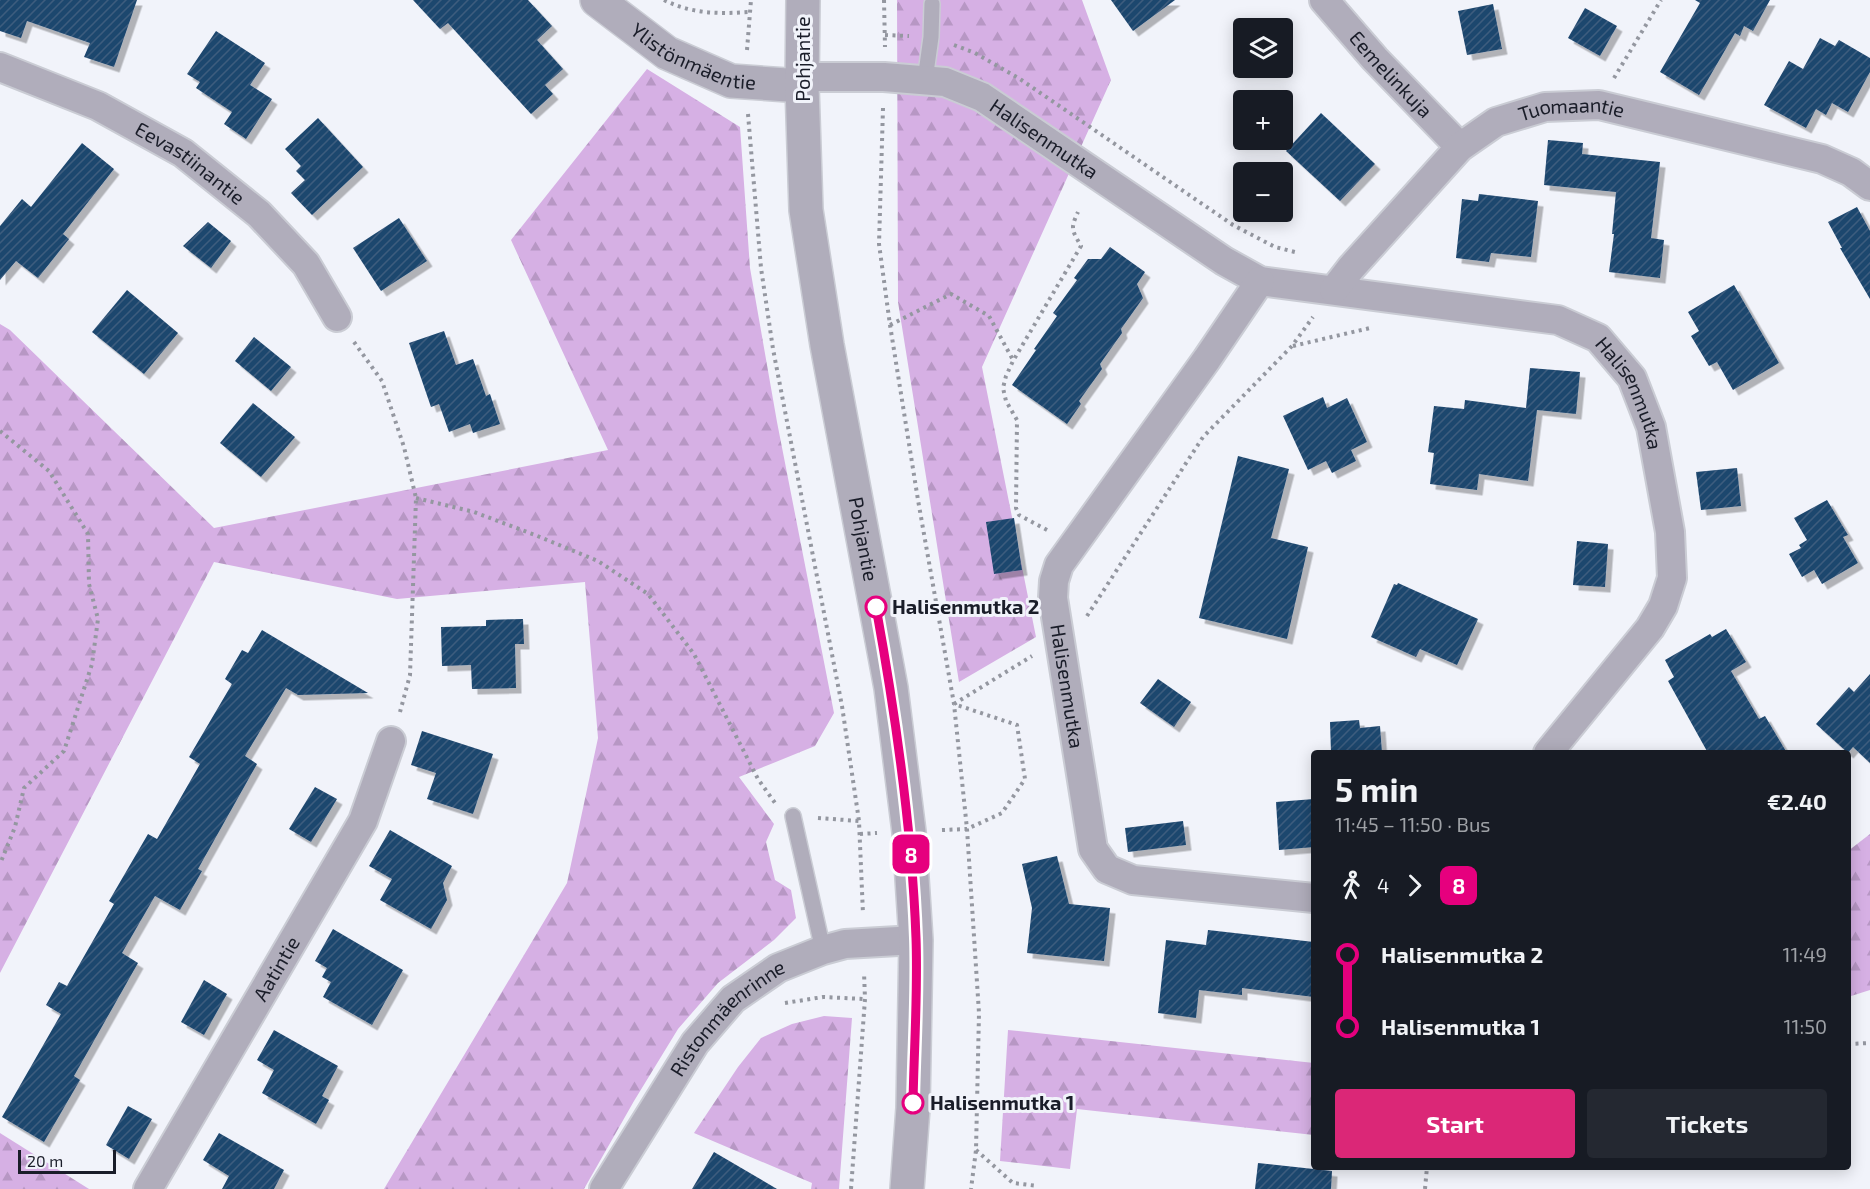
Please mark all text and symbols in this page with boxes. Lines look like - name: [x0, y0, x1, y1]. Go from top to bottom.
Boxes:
- street label: Pohjantie: [790, 16, 814, 102]
- street label: Ylistönmäentie: [626, 17, 757, 94]
- map controls: [1233, 18, 1293, 222]
- button: layers: [1233, 18, 1293, 78]
- street label: Eemelinkuja: [1345, 25, 1438, 122]
- button: +: [1233, 90, 1293, 150]
- street label: Tuomaantie: [1515, 92, 1627, 126]
- street label: Halisenmutka: [986, 93, 1103, 183]
- street label: Eevastiinantie: [131, 116, 250, 209]
- button: −: [1233, 162, 1293, 222]
- street label: Halisenmutka: [1591, 331, 1668, 451]
- street label: Pohjantie: [845, 494, 884, 583]
- place label: Halisenmutka 2: [892, 594, 1039, 618]
- marker: Halisenmutka 2: [865, 596, 887, 618]
- street label: Halisenmutka: [1046, 622, 1090, 750]
- text: 5 min: [1335, 769, 1418, 809]
- text: €2.40: [1767, 788, 1827, 814]
- text: 11:45 – 11:50 · Bus: [1335, 812, 1490, 836]
- line badge: 8: [892, 834, 930, 874]
- text: 8: [904, 842, 918, 867]
- icon: walk: [1335, 869, 1368, 902]
- icon: forward: [1398, 869, 1431, 902]
- text: 4: [1377, 873, 1389, 897]
- text: 8: [1452, 873, 1465, 898]
- street label: Aatintie: [248, 932, 304, 1005]
- text: Halisenmutka 2: [1381, 941, 1543, 967]
- text: 11:49: [1783, 942, 1827, 966]
- street label: Ristonmäenrinne: [664, 954, 788, 1080]
- text: Halisenmutka 1: [1381, 1013, 1540, 1039]
- text: 11:50: [1784, 1014, 1827, 1038]
- button: Start: [1335, 1089, 1575, 1158]
- button: Tickets: [1587, 1089, 1827, 1158]
- place label: Halisenmutka 1: [930, 1090, 1074, 1114]
- marker: Halisenmutka 1: [902, 1092, 924, 1114]
- scale bar: [18, 1147, 116, 1174]
- text: 20 m: [27, 1151, 63, 1170]

